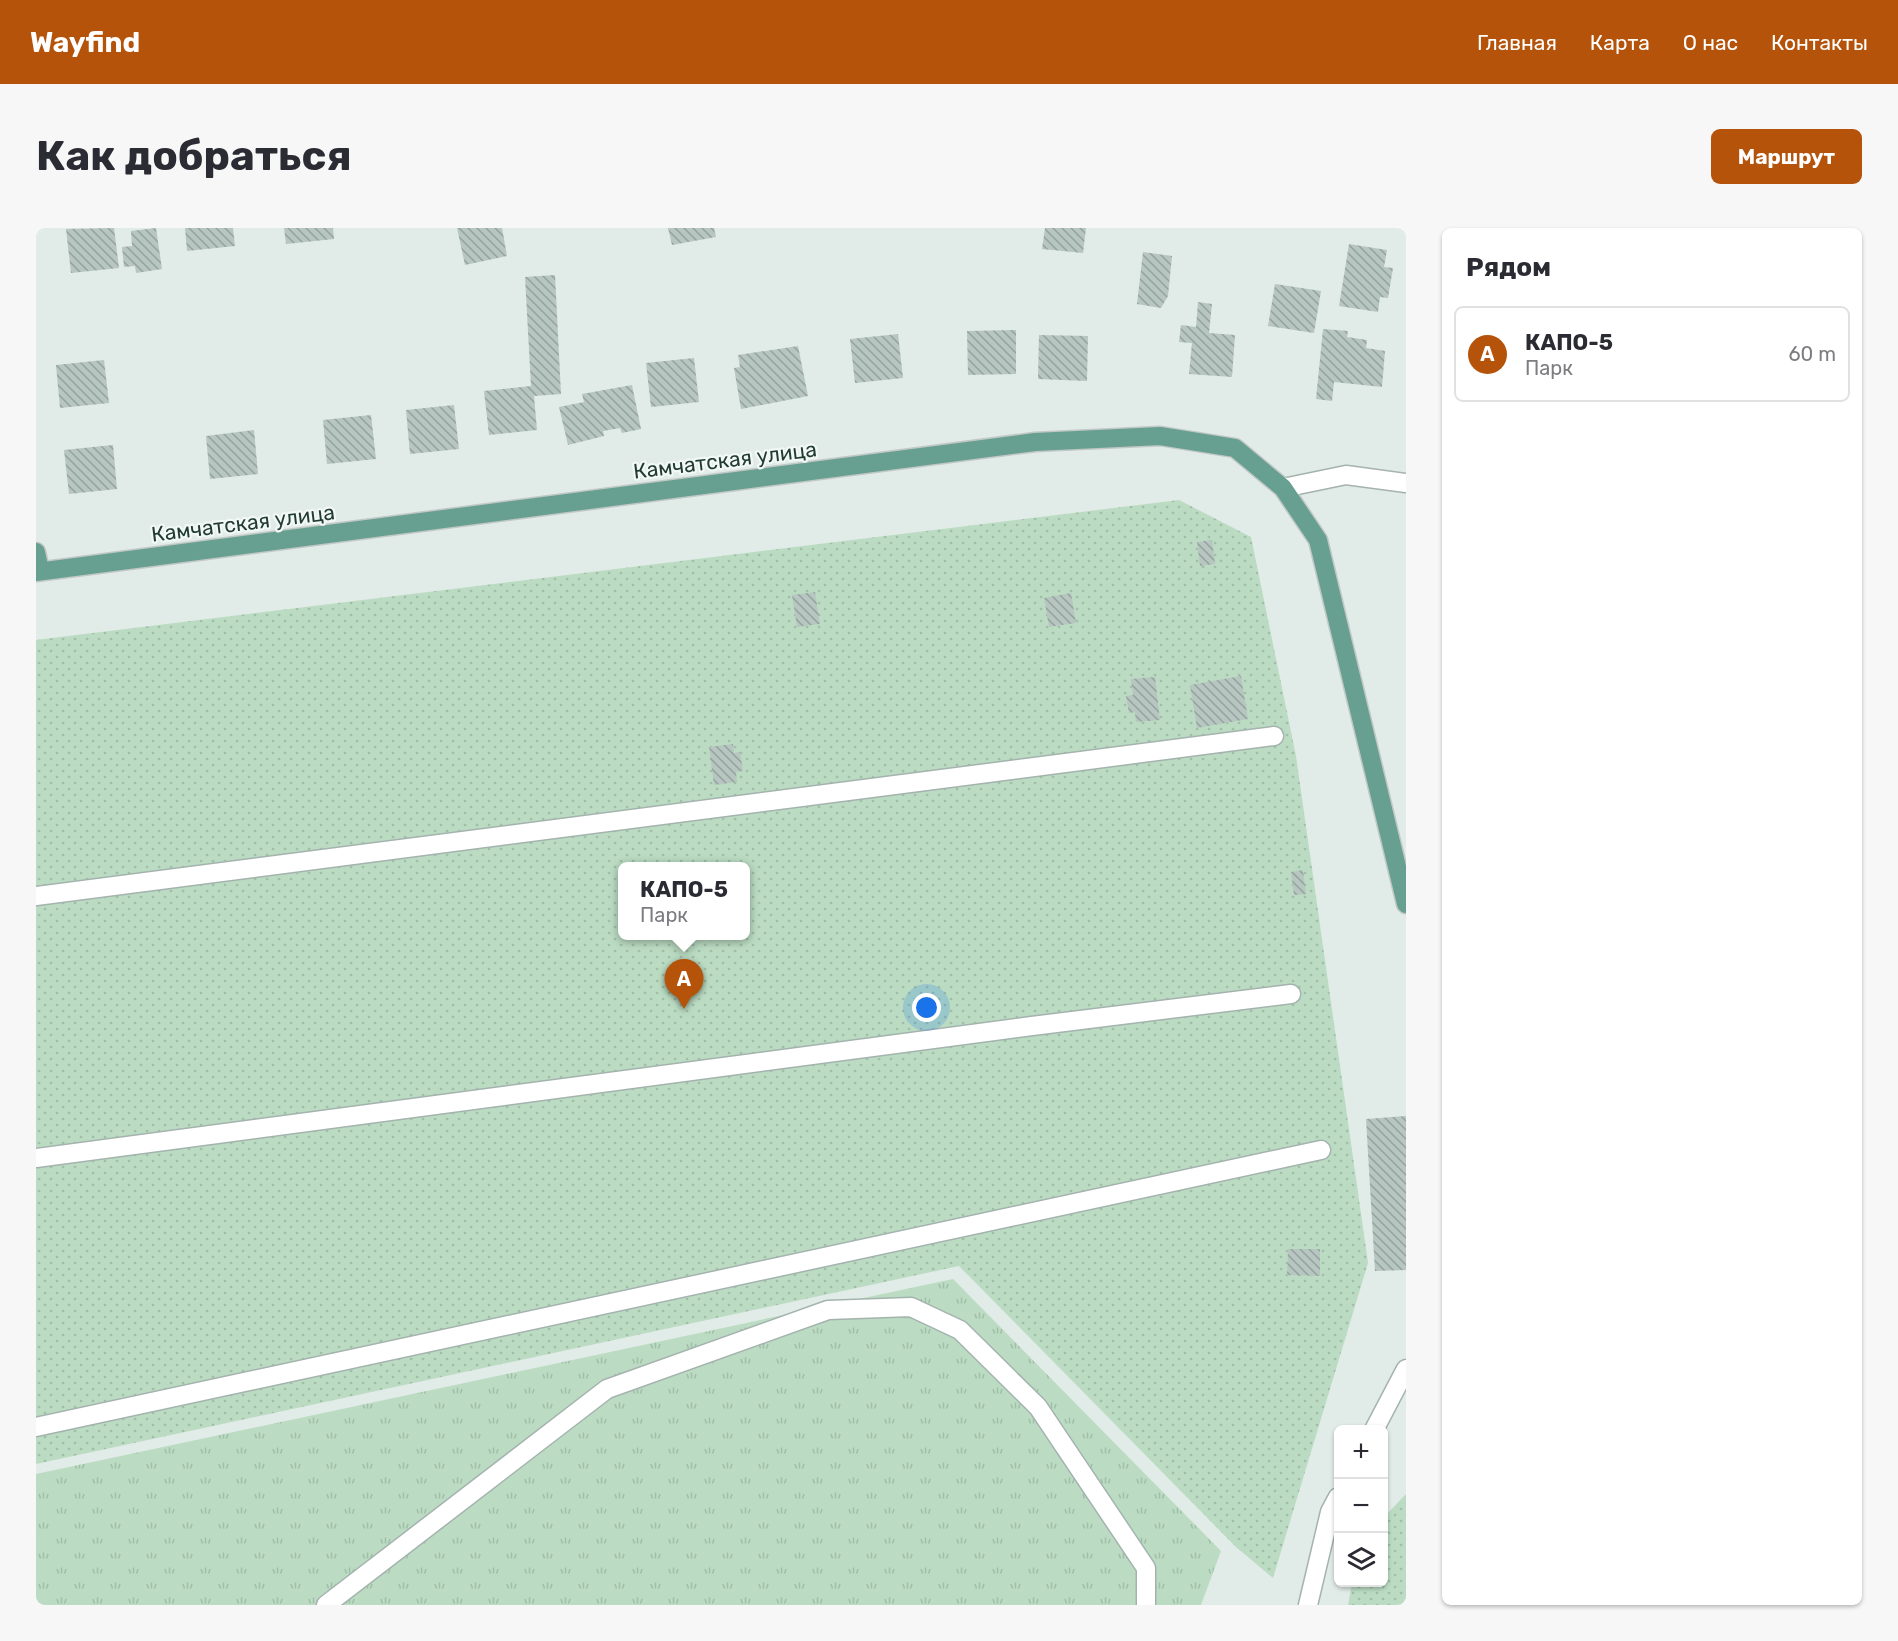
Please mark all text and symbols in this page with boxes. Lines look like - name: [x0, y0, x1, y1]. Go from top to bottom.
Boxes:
- text: Wayfind: [30, 26, 140, 59]
- text: Главная: [1477, 30, 1557, 55]
- text: Карта: [1590, 30, 1650, 55]
- text: О нас: [1683, 30, 1738, 55]
- text: Контакты: [1771, 30, 1868, 55]
- button: Маршрут: [1711, 129, 1862, 184]
- text: Как добраться: [36, 131, 352, 181]
- text: Рядом: [1466, 252, 1551, 283]
- text: КАПО-5: [1525, 329, 1613, 356]
- text: A: [1480, 342, 1495, 366]
- text: 60 m: [1789, 342, 1836, 366]
- text: Парк: [1525, 356, 1573, 380]
- street label: Камчатская улица: [632, 436, 818, 484]
- street label: Камчатская улица: [150, 499, 336, 547]
- popup: [618, 862, 750, 940]
- text: КАПО-5: [640, 876, 728, 903]
- text: Парк: [640, 903, 688, 927]
- pin: A: [664, 960, 704, 1009]
- your location: [912, 993, 941, 1022]
- map controls: [1334, 1425, 1388, 1587]
- button: +: [1334, 1425, 1388, 1479]
- button: −: [1334, 1479, 1388, 1533]
- button: layers: [1334, 1533, 1388, 1587]

